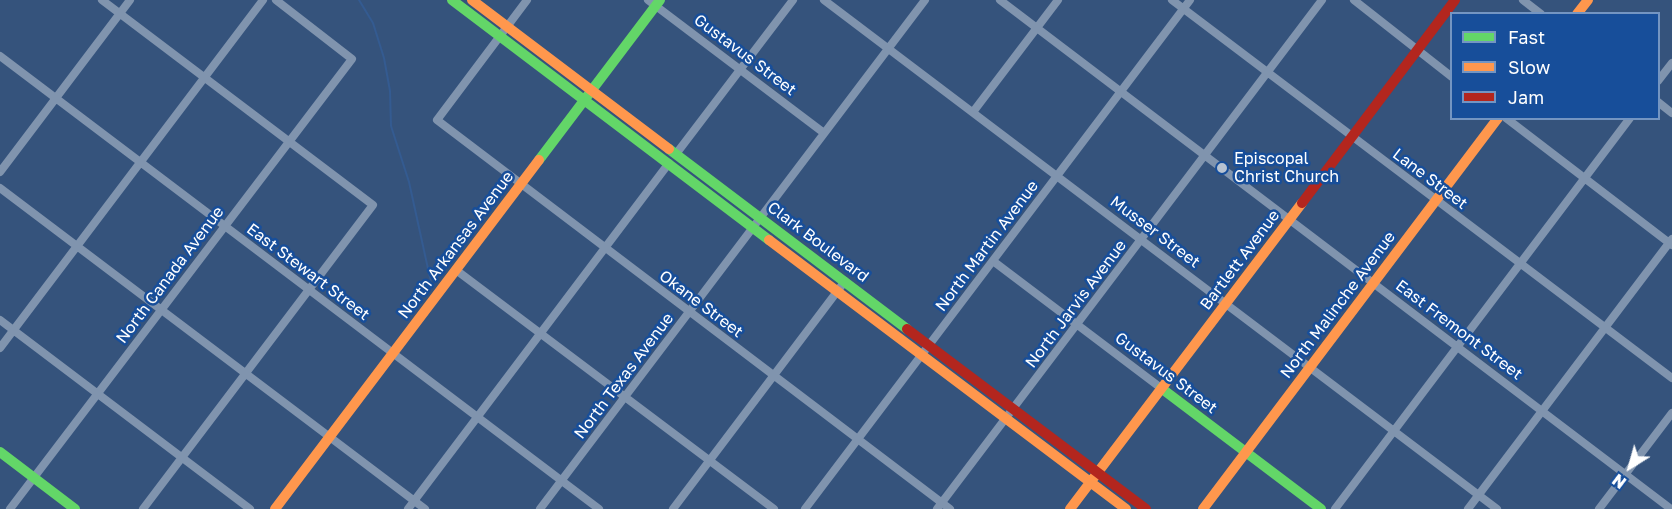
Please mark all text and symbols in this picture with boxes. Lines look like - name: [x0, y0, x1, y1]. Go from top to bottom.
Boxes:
- street label: Gustavus Street: [690, 10, 800, 100]
- legend: [1450, 12, 1660, 120]
- text: Fast: [1508, 26, 1545, 48]
- text: Slow: [1508, 56, 1550, 78]
- text: Jam: [1508, 86, 1544, 108]
- street label: Lane Street: [1389, 145, 1471, 213]
- place label: Episcopal Christ Church: [1234, 149, 1339, 187]
- marker: Episcopal Christ Church: [1215, 161, 1229, 175]
- street label: North Arkansas Avenue: [394, 167, 518, 323]
- street label: North Martin Avenue: [932, 177, 1042, 315]
- street label: Musser Street: [1106, 192, 1204, 272]
- street label: Clark Boulevard: [764, 198, 872, 286]
- street label: North Canada Avenue: [112, 203, 228, 347]
- street label: Bartlett Avenue: [1196, 206, 1284, 314]
- street label: East Stewart Street: [243, 220, 373, 324]
- street label: North Malinche Avenue: [1276, 228, 1400, 382]
- street label: North Jarvis Avenue: [1022, 236, 1130, 372]
- street label: Okane Street: [655, 266, 747, 342]
- street label: East Fremont Street: [1392, 276, 1526, 384]
- street label: North Texas Avenue: [570, 309, 678, 443]
- street label: Gustavus Street: [1111, 328, 1221, 418]
- north arrow: [1600, 437, 1660, 497]
- text: N: [1608, 470, 1630, 493]

